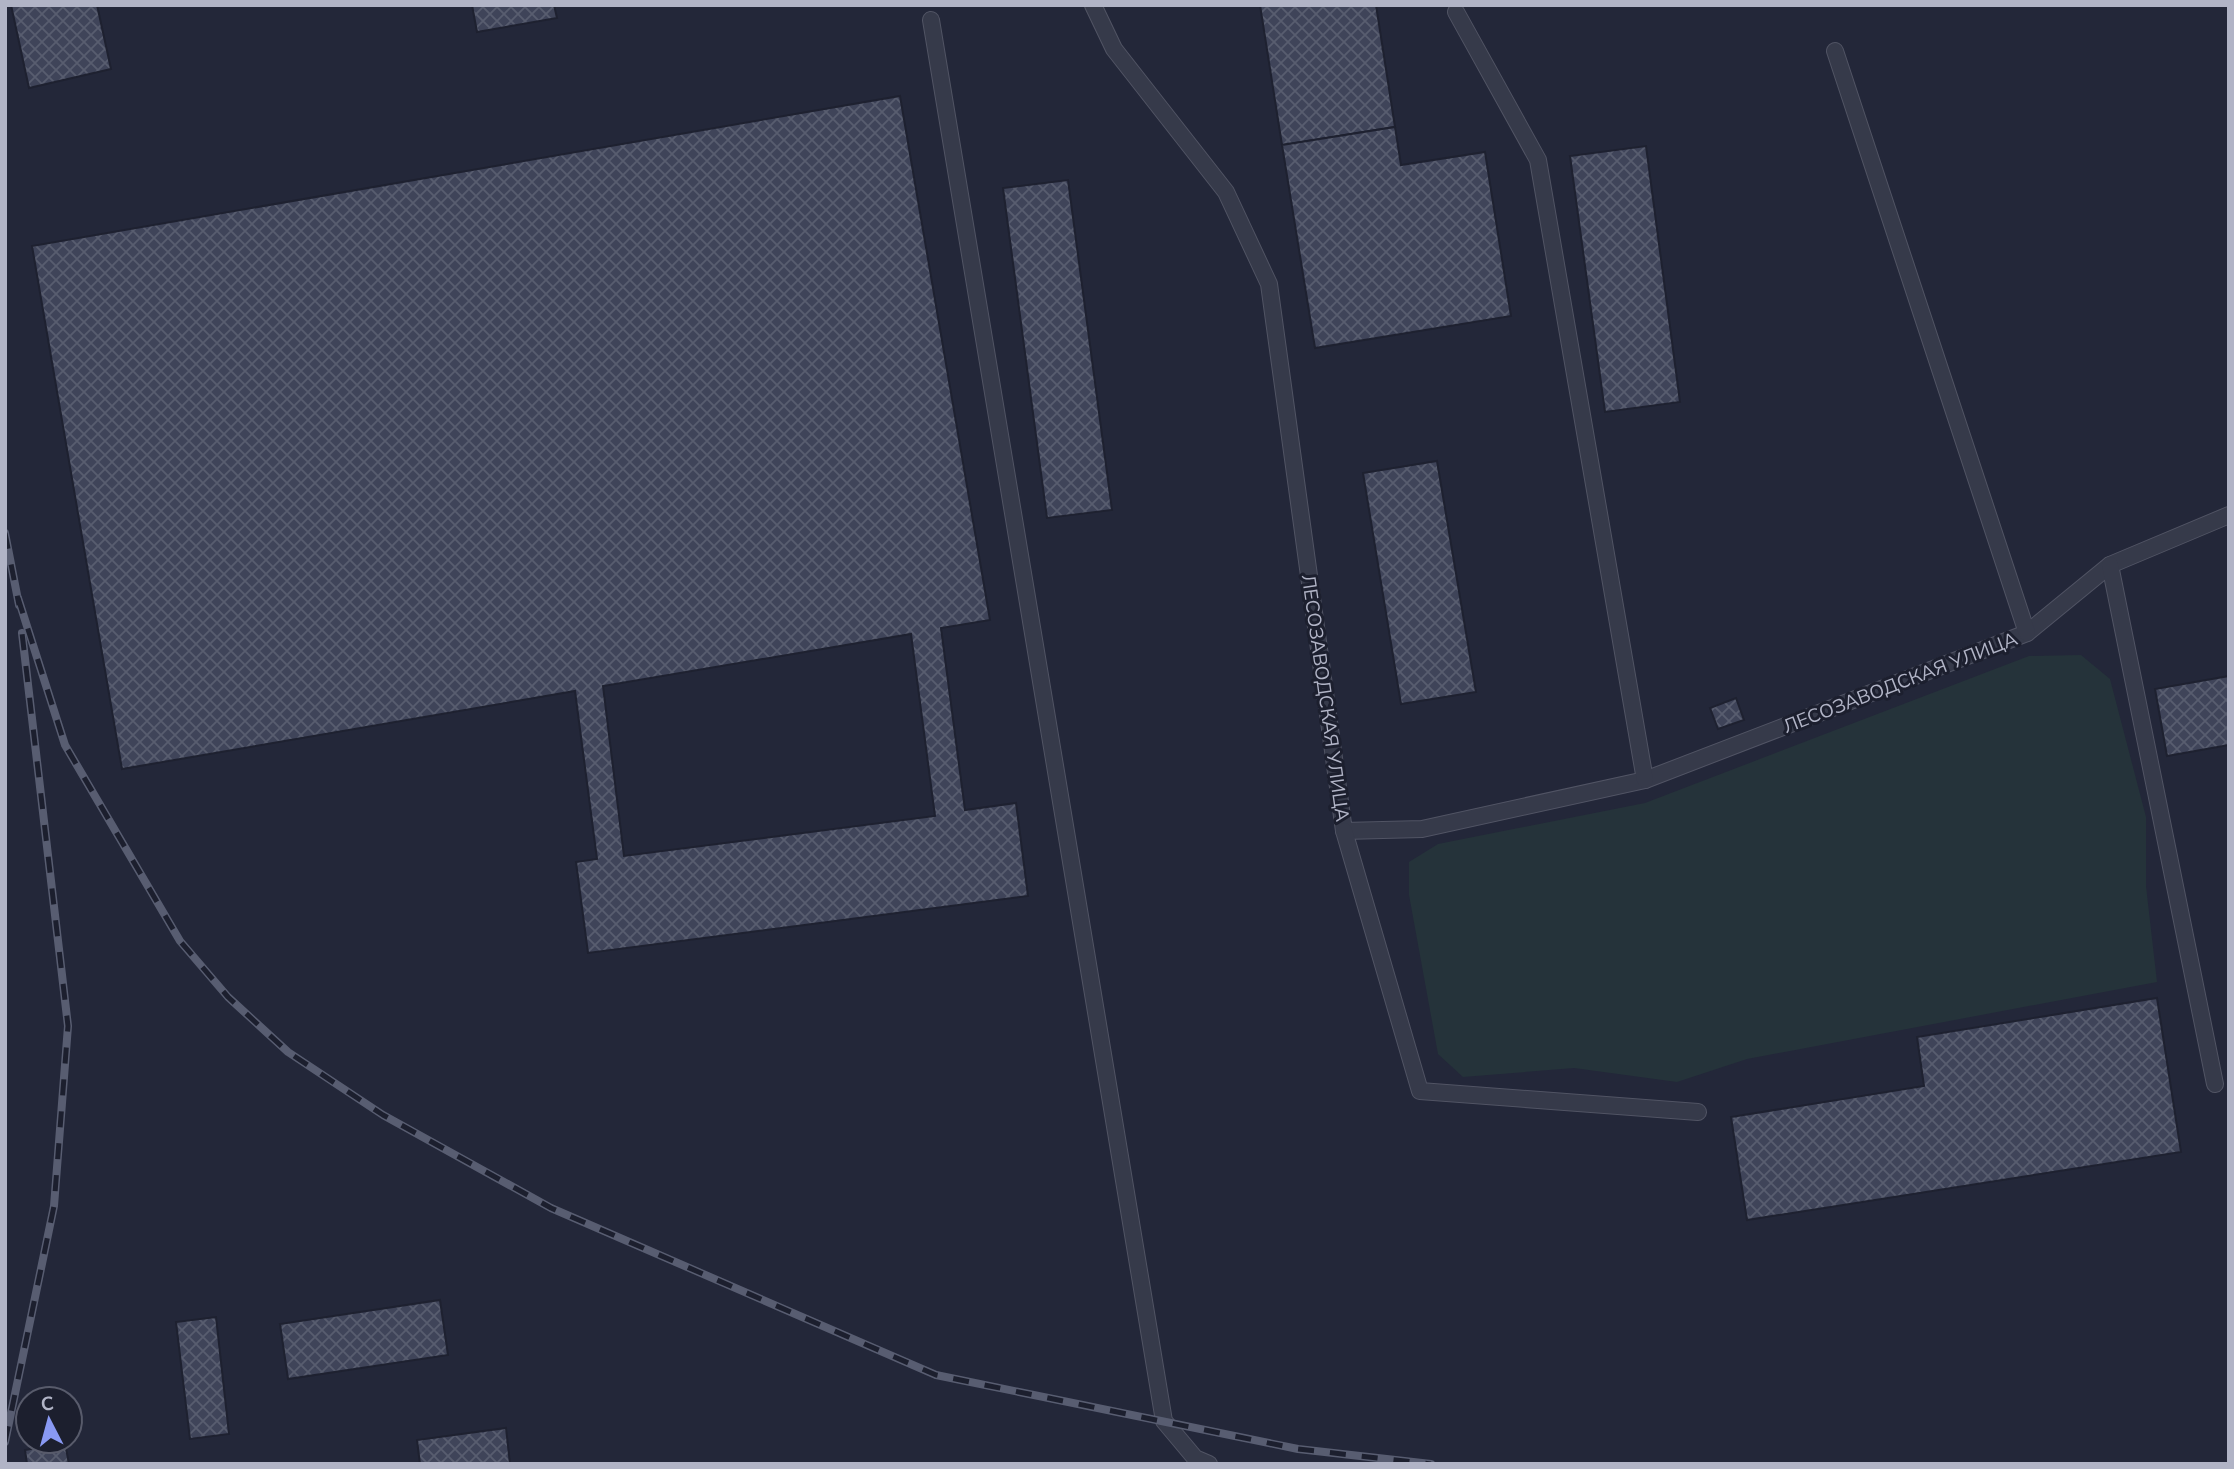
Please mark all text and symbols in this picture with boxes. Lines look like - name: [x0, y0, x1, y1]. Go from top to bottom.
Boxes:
- street label: ЛЕСОЗАВОДСКАЯ УЛИЦА: [1297, 573, 1355, 823]
- street label: ЛЕСОЗАВОДСКАЯ УЛИЦА: [1779, 626, 2021, 738]
- north arrow: [14, 1385, 84, 1455]
- text: С: [39, 1390, 55, 1416]

